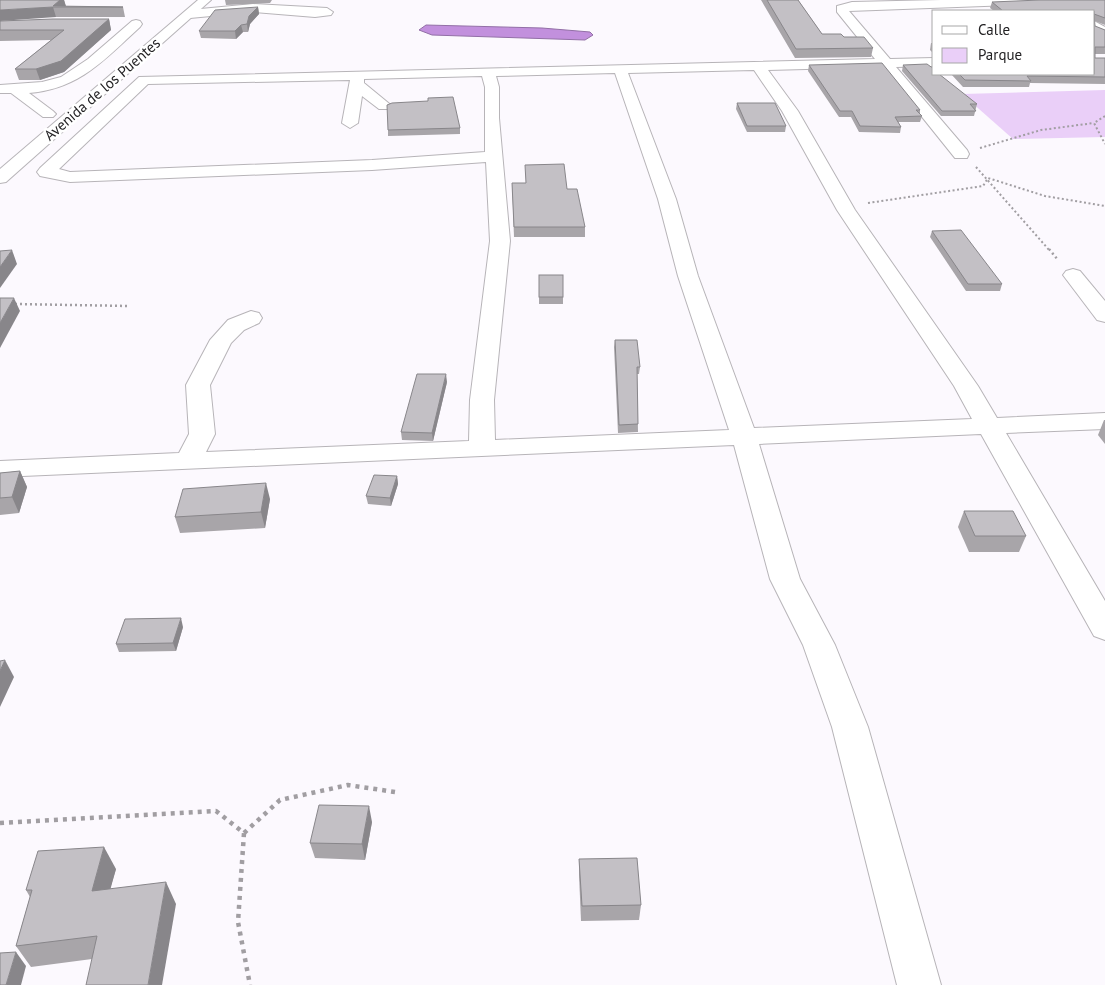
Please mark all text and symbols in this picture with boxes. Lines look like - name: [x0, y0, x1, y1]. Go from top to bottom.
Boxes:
- legend: [932, 10, 1095, 75]
- text: Calle: [978, 20, 1010, 39]
- street label: Avenida de los Puentes: [40, 33, 164, 145]
- text: Parque: [978, 45, 1022, 64]

